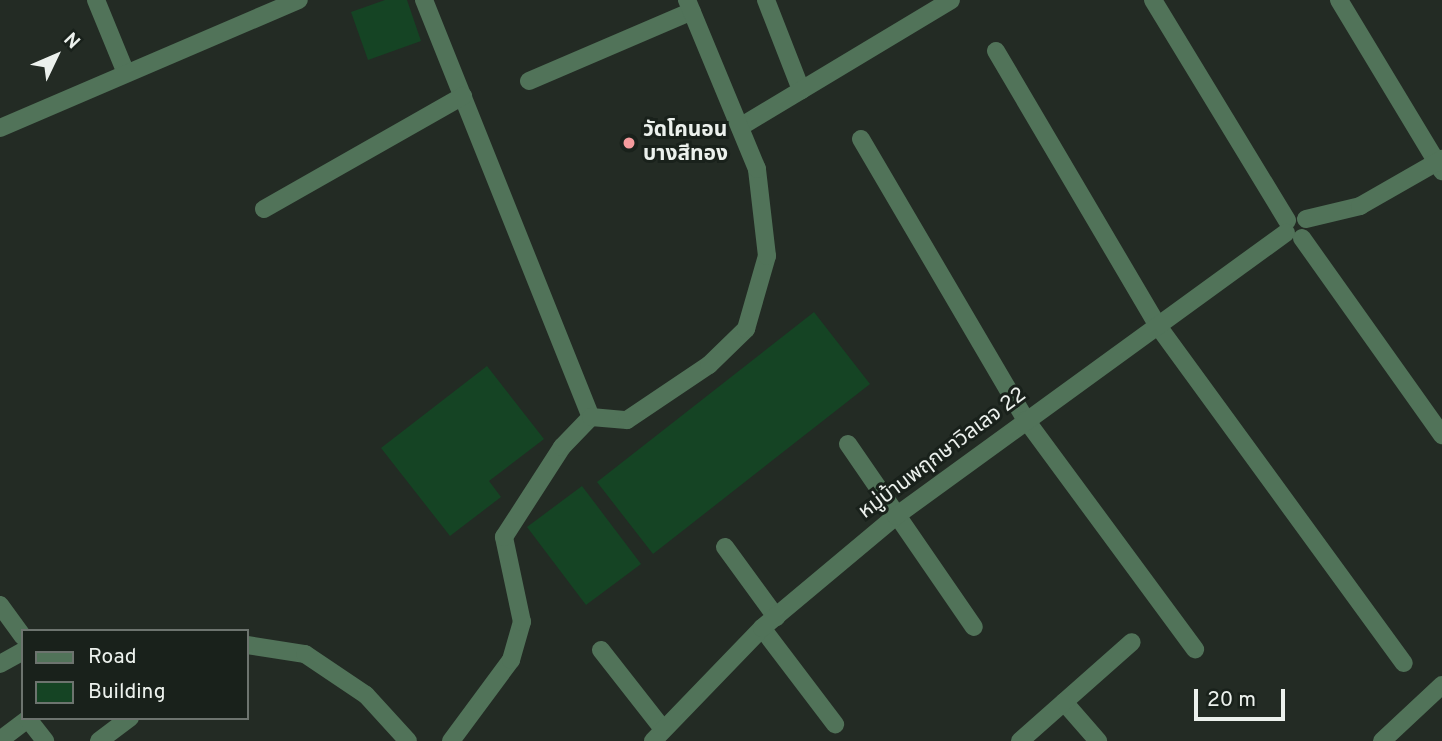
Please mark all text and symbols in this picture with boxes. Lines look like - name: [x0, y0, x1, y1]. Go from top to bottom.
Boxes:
- north arrow: [21, 21, 91, 91]
- text: N: [58, 28, 84, 55]
- place label: วัดโคนอน บางสีทอง: [643, 118, 728, 168]
- marker: วัดโคนอน บางสีทอง: [621, 135, 637, 151]
- street label: หมู่บ้านพฤกษาวิลเลจ 22: [854, 383, 1032, 525]
- legend: [21, 629, 248, 720]
- text: Road: [88, 644, 137, 671]
- scale bar: [1197, 674, 1288, 718]
- text: Building: [88, 679, 166, 706]
- text: 20 m: [1207, 687, 1256, 714]

